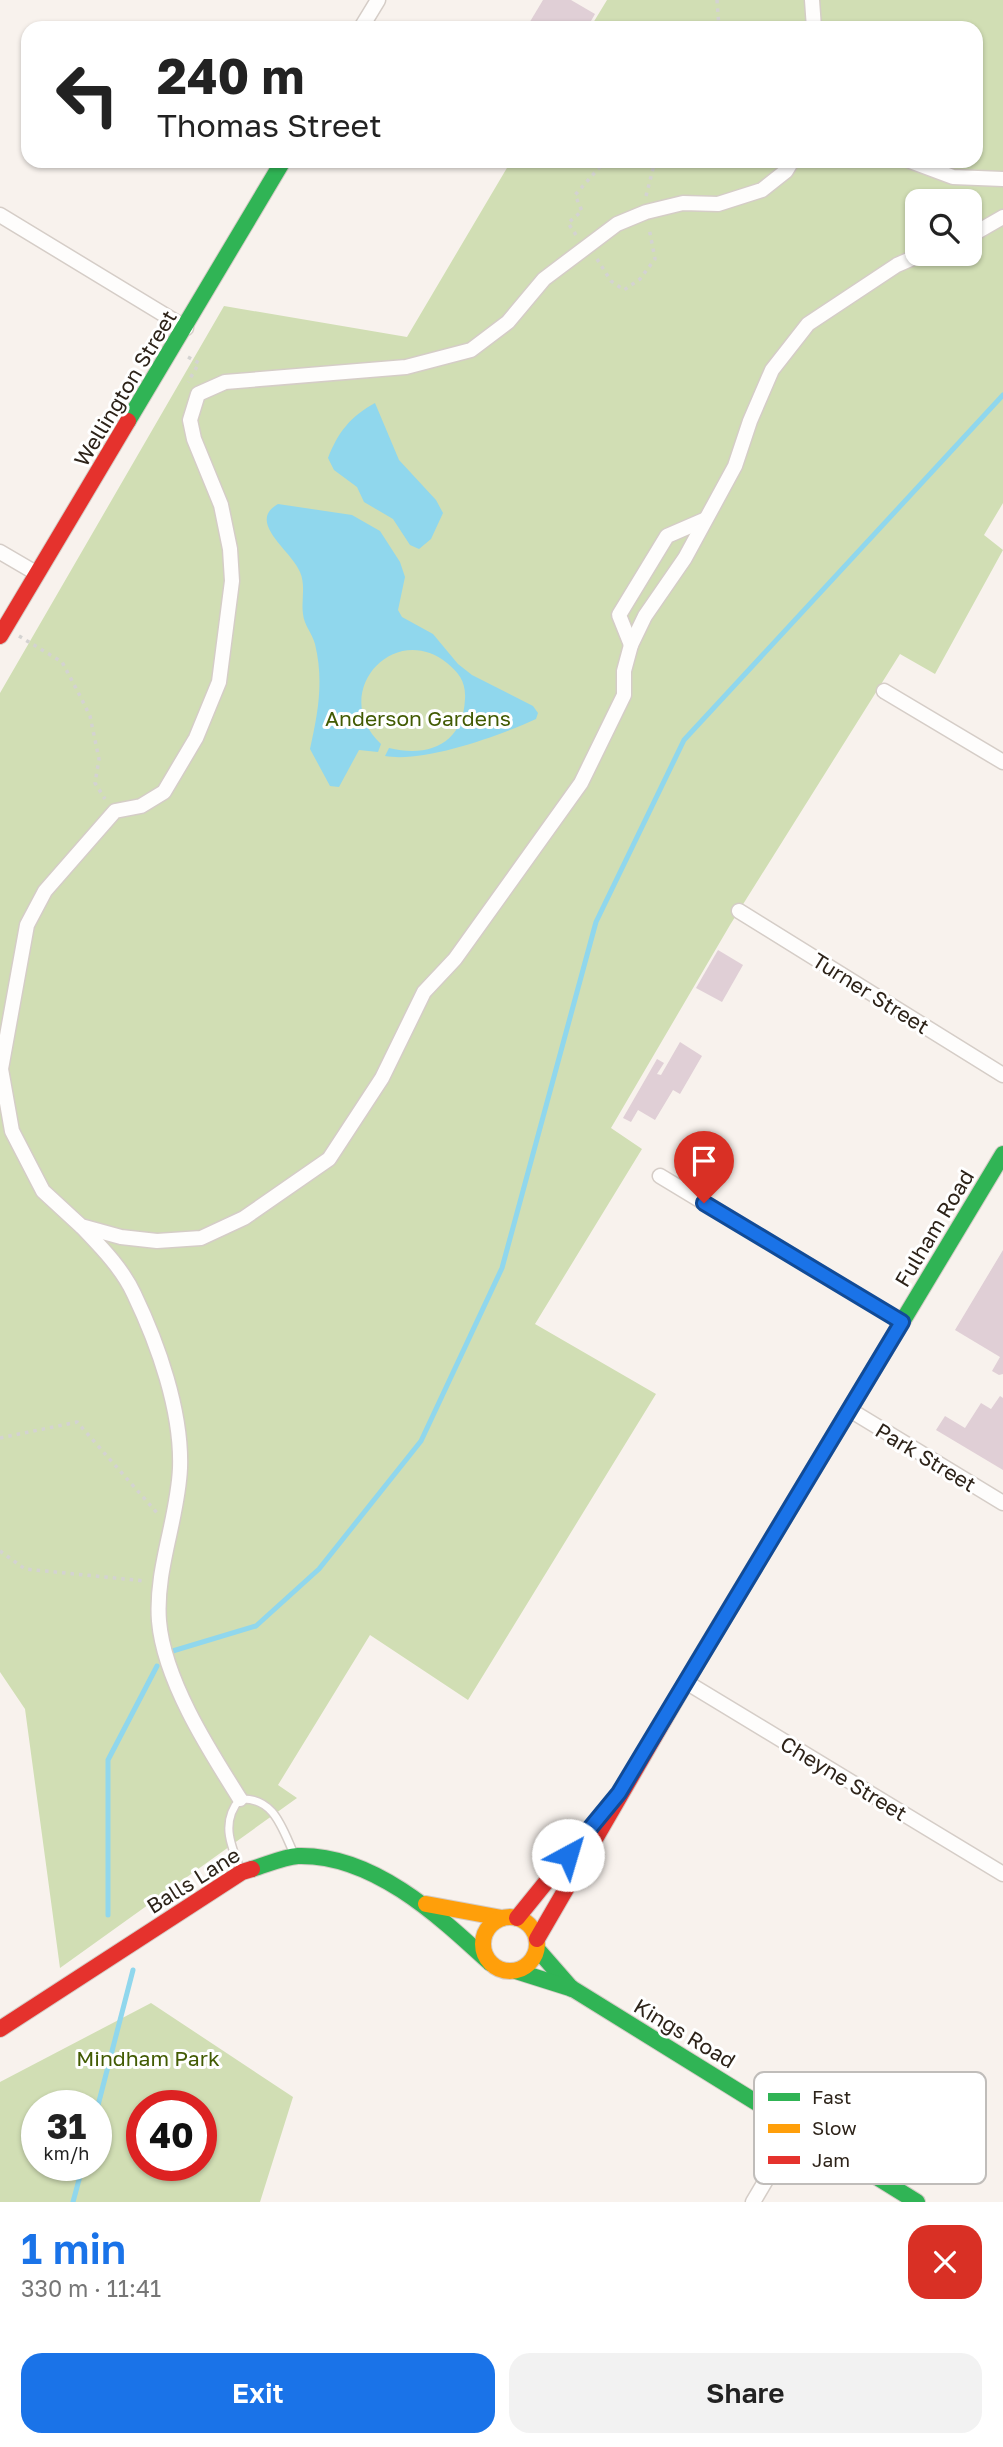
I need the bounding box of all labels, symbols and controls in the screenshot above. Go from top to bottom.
text: 240 m [157,46,305,105]
icon: left [42,49,133,140]
text: Thomas Street [157,106,382,144]
map controls [905,189,982,266]
button: search [905,189,982,266]
street label: Wellington Street [68,305,182,471]
park label: Anderson Gardens [325,705,511,731]
street label: Turner Street [808,947,934,1039]
pin [674,1131,734,1203]
icon: arrive [685,1142,723,1180]
street label: Fulham Road [889,1165,979,1291]
street label: Park Street [871,1417,981,1497]
street label: Cheyne Street [776,1730,912,1826]
position arrow [531,1818,605,1892]
street label: Balls Lane [142,1841,244,1919]
street label: Kings Road [630,1993,740,2073]
park label: Mindham Park [76,2045,220,2071]
legend [754,2072,986,2184]
text: Fast [812,2085,851,2108]
speed limit sign: 40 [126,2090,217,2181]
text: 31 [47,2105,86,2147]
text: Slow [812,2116,857,2139]
text: km/h [44,2142,89,2164]
text: Jam [812,2148,850,2171]
text: 1 min [21,2223,126,2273]
button: close [908,2225,982,2299]
text: 330 m · 11:41 [21,2274,161,2302]
button: Exit [21,2353,495,2433]
button: Share [509,2353,982,2433]

